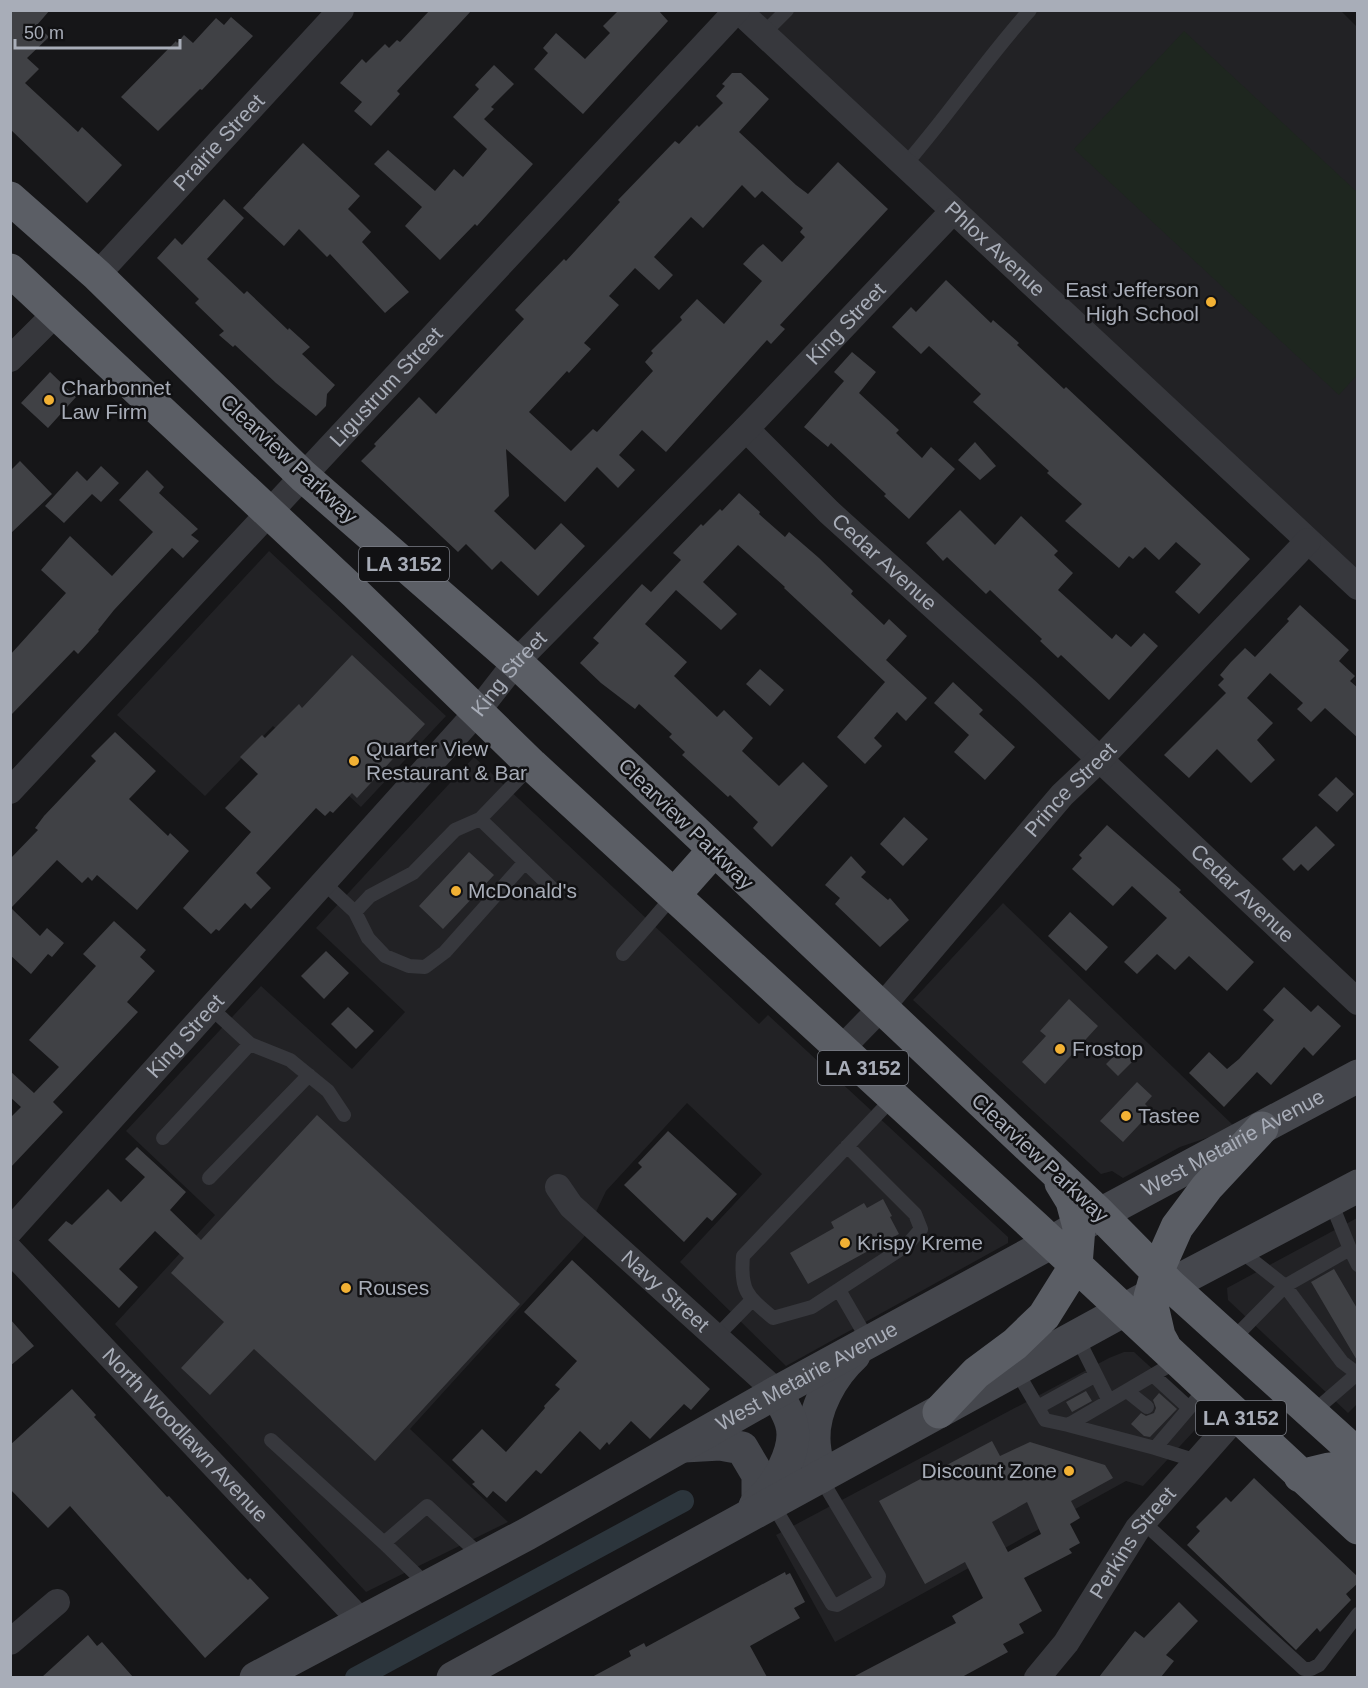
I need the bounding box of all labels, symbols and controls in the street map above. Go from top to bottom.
scale bar [15,12,180,50]
text: 50 m [24,23,64,43]
street label: Prairie Street [169,89,269,195]
street label: Phlox Avenue [941,197,1050,301]
street label: King Street [801,278,890,369]
place label: East Jefferson High School [1065,278,1199,325]
marker: East Jefferson High School [1204,295,1218,309]
street label: Ligustrum Street [325,322,447,451]
place label: Charbonnet Law Firm [61,376,171,423]
street label: Clearview Parkway [216,389,363,528]
marker: Charbonnet Law Firm [42,393,56,407]
street label: Cedar Avenue [828,509,942,615]
road number: LA 3152 [359,547,449,581]
street label: King Street [466,626,551,720]
place label: Quarter View Restaurant & Bar [366,737,527,784]
street label: Prince Street [1020,738,1121,841]
street label: Clearview Parkway [614,753,759,894]
marker: Quarter View Restaurant & Bar [347,754,361,768]
street label: Cedar Avenue [1187,839,1299,947]
place label: McDonald's [468,879,577,902]
marker: McDonald's [449,884,463,898]
street label: King Street [142,989,228,1082]
place label: Frostop [1072,1037,1143,1060]
marker: Frostop [1053,1042,1067,1056]
road number: LA 3152 [818,1051,908,1085]
street label: West Metairie Avenue [1138,1084,1328,1201]
street label: Clearview Parkway [967,1088,1114,1227]
place label: Tastee [1138,1104,1200,1127]
marker: Tastee [1119,1109,1133,1123]
place label: Krispy Kreme [857,1231,983,1254]
marker: Krispy Kreme [838,1236,852,1250]
street label: Navy Street [617,1245,714,1336]
place label: Rouses [358,1276,429,1299]
marker: Rouses [339,1281,353,1295]
street label: West Metairie Avenue [712,1317,901,1435]
street label: North Woodlawn Avenue [98,1343,273,1527]
road number: LA 3152 [1196,1401,1286,1435]
place label: Discount Zone [922,1459,1057,1482]
marker: Discount Zone [1062,1464,1076,1478]
street label: Perkins Street [1085,1482,1180,1603]

